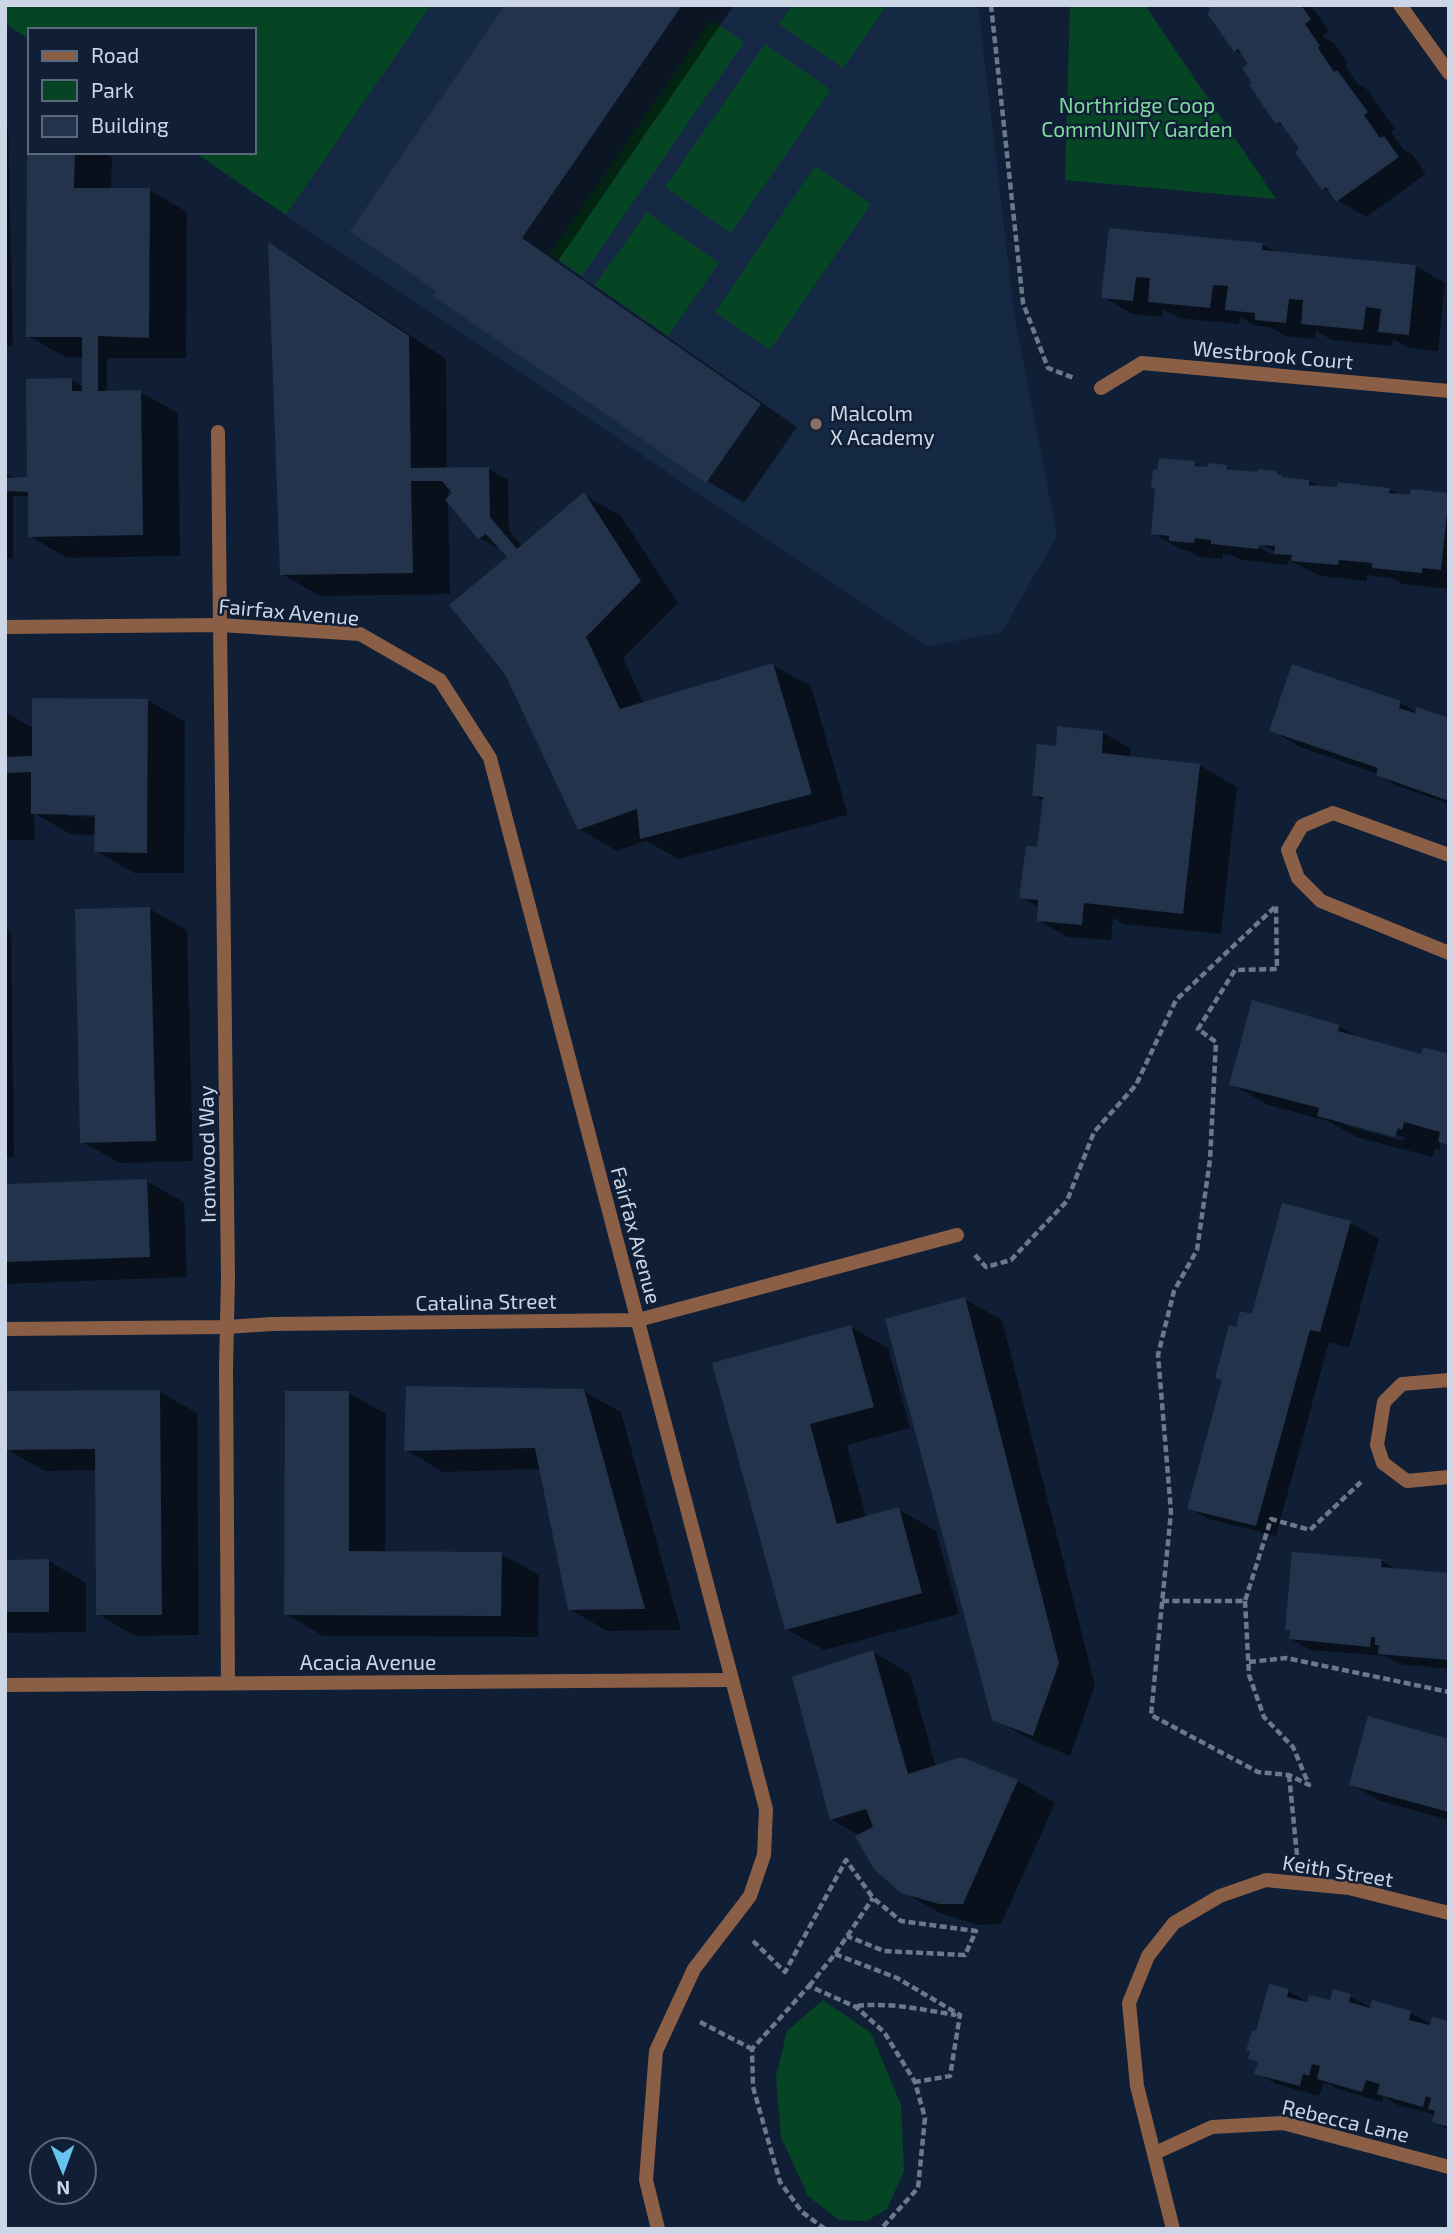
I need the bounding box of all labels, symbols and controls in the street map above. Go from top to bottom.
legend [28,28,256,154]
text: Road [91,42,139,67]
text: Park [91,77,134,102]
park label: Northridge Coop CommUNITY Garden [1041,92,1233,141]
text: Building [91,112,169,137]
street label: Westbrook Court [1192,335,1354,373]
place label: Malcolm X Academy [830,400,935,449]
marker: Malcolm X Academy [808,416,824,432]
street label: Fairfax Avenue [218,592,360,630]
street label: Ironwood Way [192,1085,220,1223]
street label: Fairfax Avenue [607,1164,667,1306]
street label: Catalina Street [415,1287,557,1315]
street label: Acacia Avenue [300,1649,436,1674]
street label: Keith Street [1281,1849,1395,1891]
street label: Rebecca Lane [1280,2093,1412,2147]
north arrow [28,2136,98,2206]
text: N [56,2177,70,2200]

